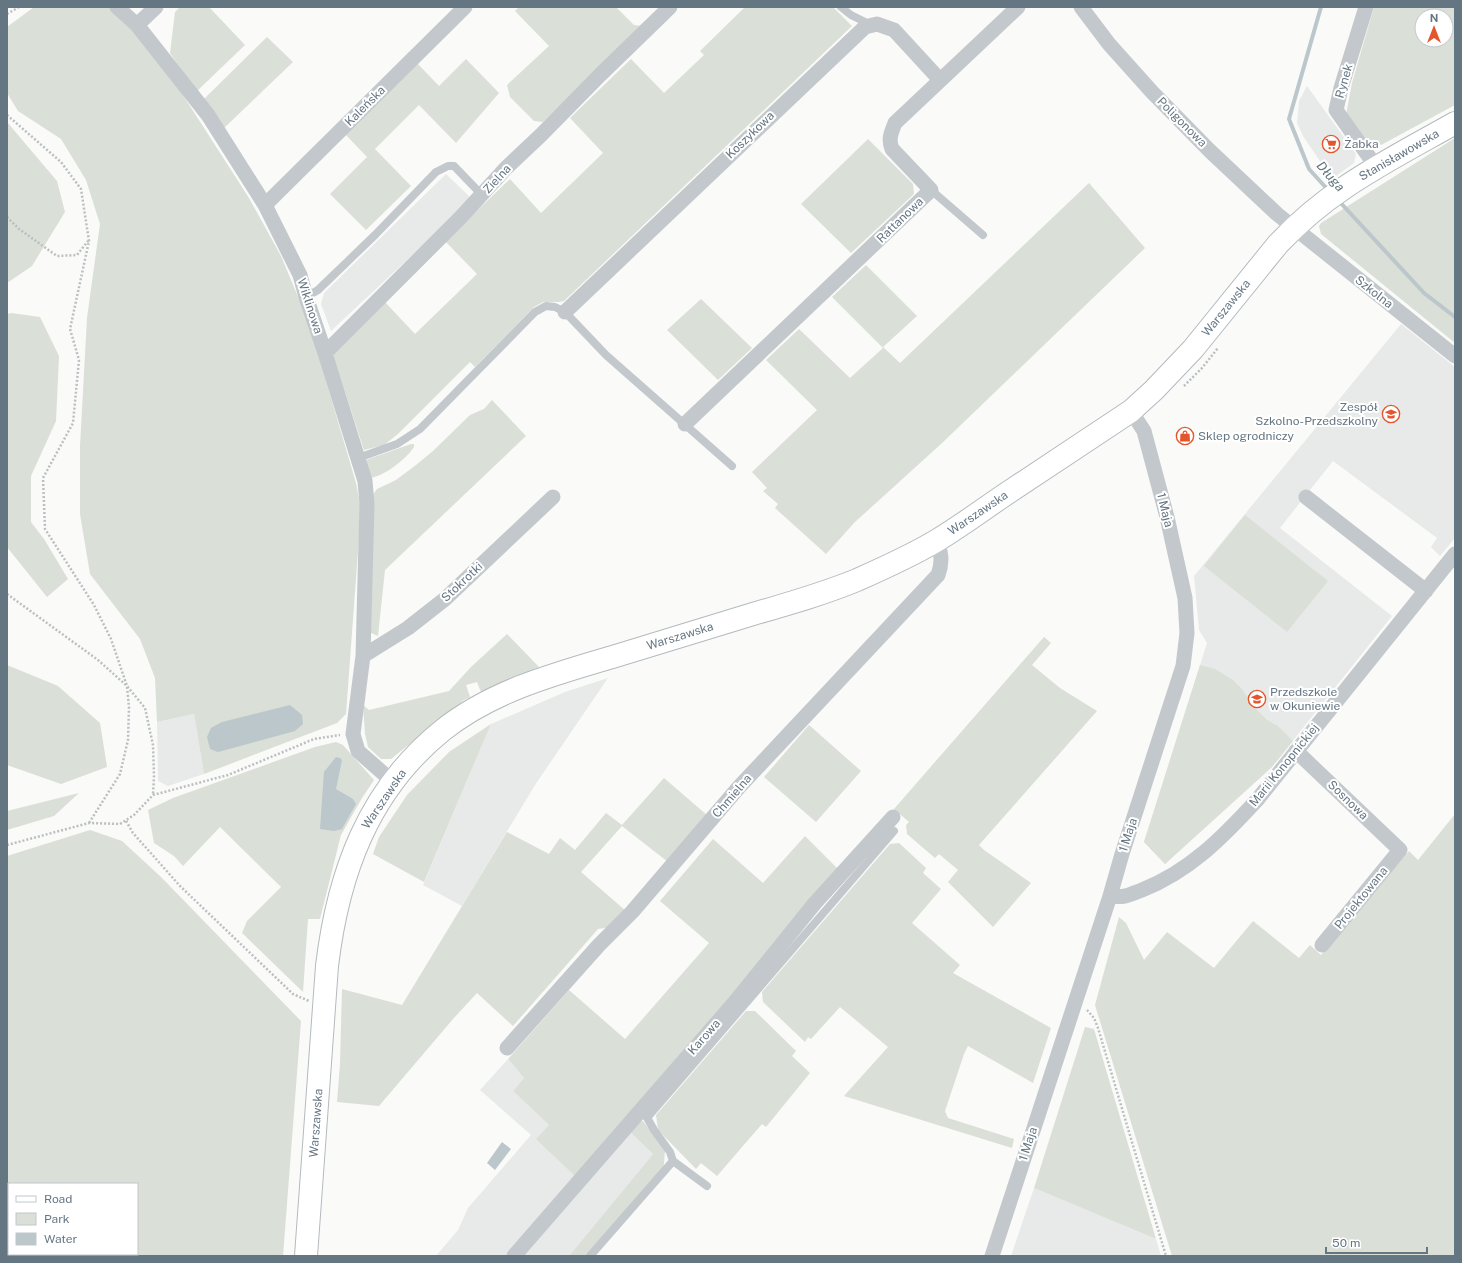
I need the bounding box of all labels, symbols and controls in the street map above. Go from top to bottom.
north arrow [1414,8,1454,48]
text: N [1430,12,1438,24]
street label: Rynek [1332,62,1356,100]
street label: Kaleńska [342,83,388,129]
street label: Poligonowa [1154,94,1210,150]
street label: Koszykowa [723,109,777,161]
street label: Stanisławowska [1357,126,1441,184]
supermarket icon: Żabka [1321,134,1341,154]
place label: Żabka [1344,137,1379,151]
water label: Długa [1313,158,1348,195]
street label: Zielna [480,162,514,196]
street label: Rattanowa [874,194,926,246]
street label: Szkolna [1352,273,1396,311]
street label: Wiklinowa [294,277,326,335]
street label: Warszawska [1199,277,1253,339]
place label: Zespół Szkolno-Przedszkolny [1255,400,1379,428]
school or university icon: Zespół Szkolno-Przedszkolny [1381,404,1401,424]
shop icon: Sklep ogrodniczy [1175,426,1195,446]
place label: Sklep ogrodniczy [1198,429,1295,443]
street label: Warszawska [945,488,1011,538]
street label: 1 Maja [1154,491,1176,529]
street label: Stokrotki [438,559,486,605]
street label: Warszawska [645,619,715,653]
place label: Przedszkole w Okuniewie [1270,685,1341,713]
school or university icon: Przedszkole w Okuniewie [1247,689,1267,709]
street label: Marii Konopnickiej [1246,721,1322,809]
street label: Warszawska [359,766,409,832]
street label: Chmielna [710,772,754,820]
street label: Sosnowa [1325,777,1371,823]
street label: 1 Maja [1116,816,1140,854]
street label: Projektowana [1332,864,1390,932]
street label: Karowa [685,1017,723,1057]
street label: Warszawska [307,1088,325,1158]
street label: 1 Maja [1016,1125,1040,1163]
legend [8,1183,138,1255]
text: Road [44,1192,72,1206]
text: Park [44,1212,70,1226]
scale bar [1326,1229,1427,1255]
text: Water [44,1232,78,1246]
text: 50 m [1332,1236,1360,1250]

